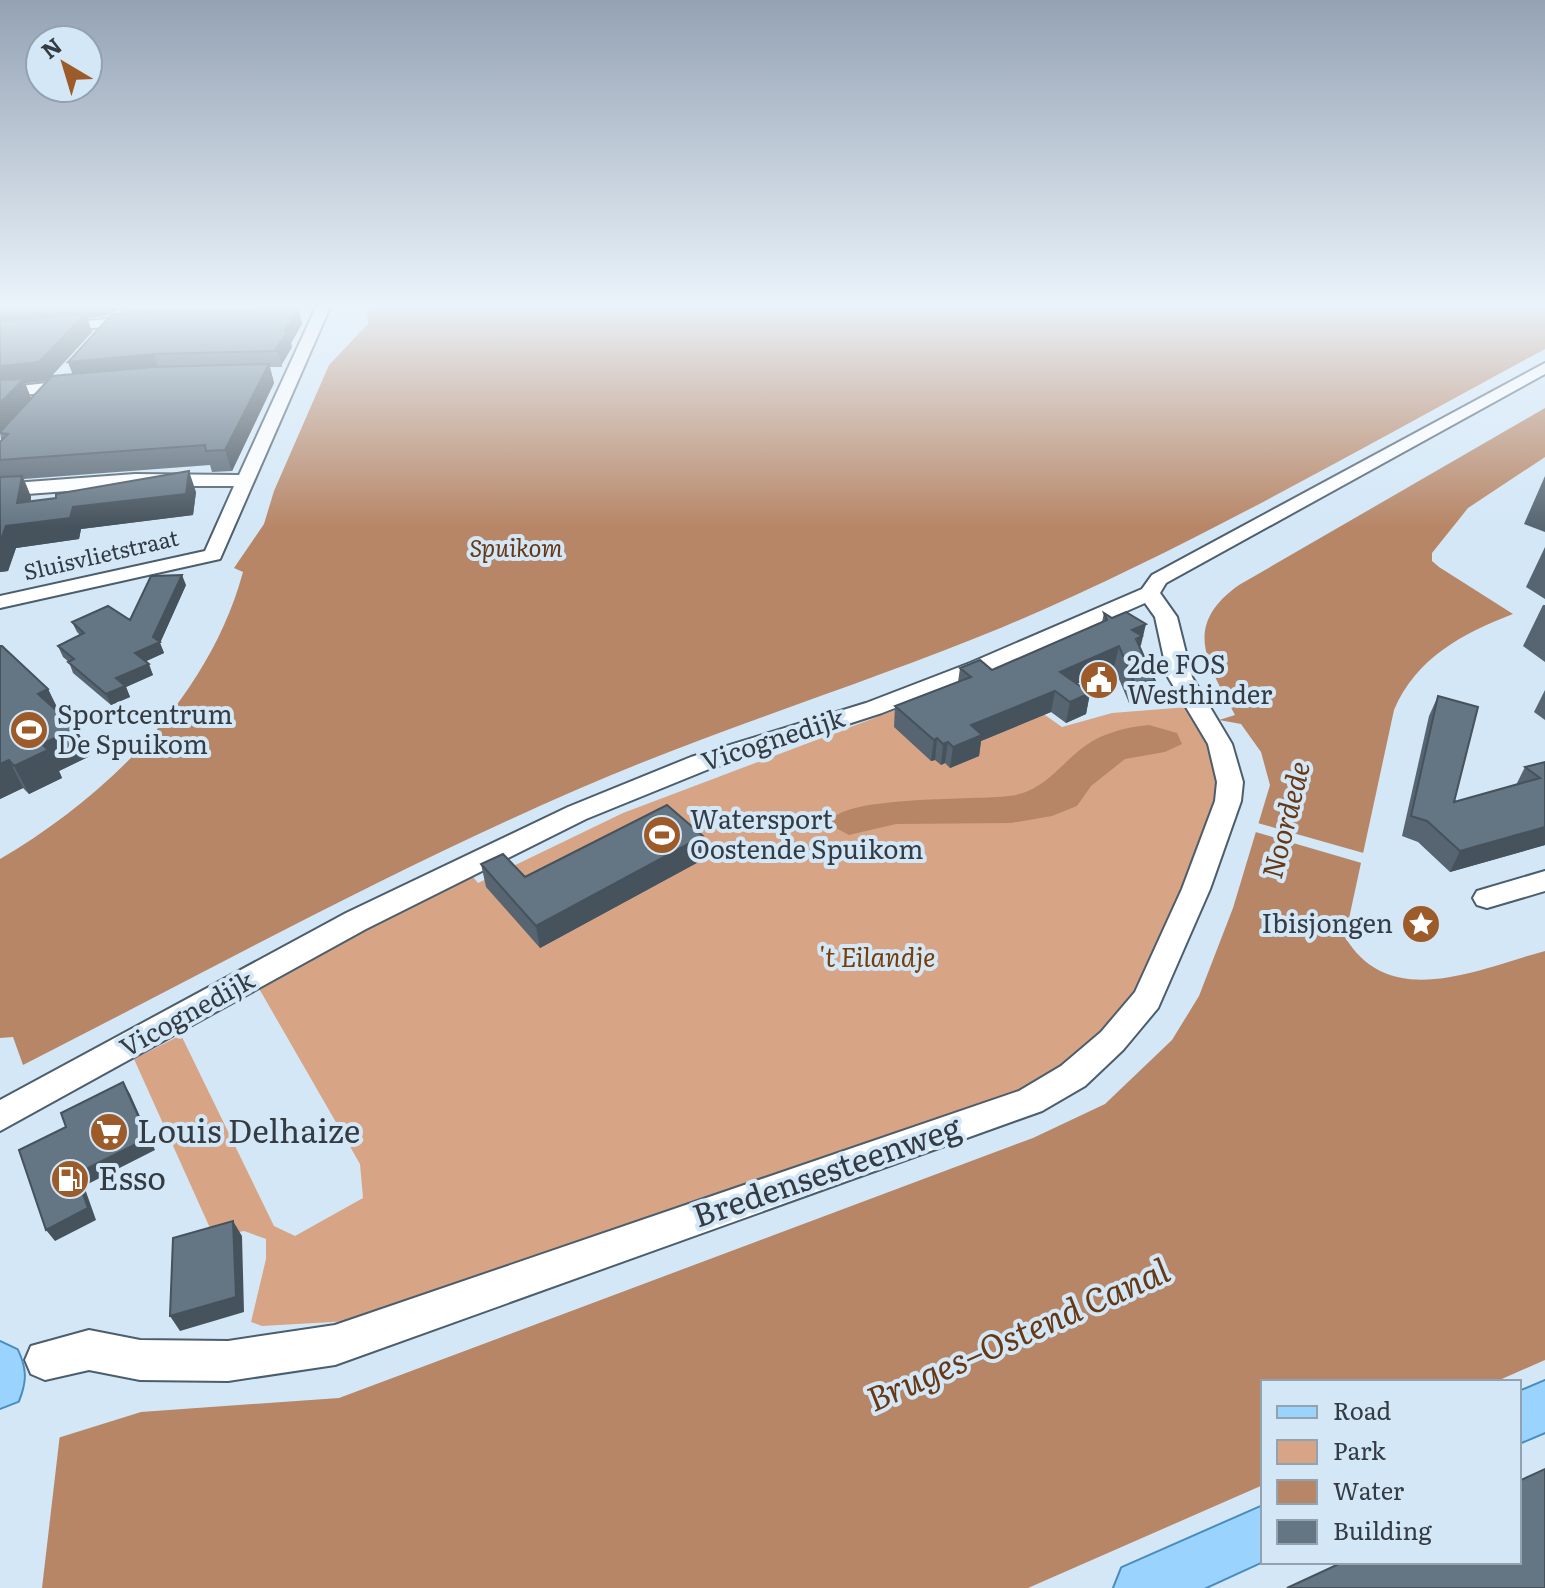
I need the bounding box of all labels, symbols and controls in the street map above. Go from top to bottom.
north arrow [24,24,104,104]
text: N [33,28,68,66]
street label: Sluisvlietstraat [20,520,182,587]
water label: Spuikom [469,529,563,564]
place label: 2de FOS Westhinder [1127,643,1273,712]
public building icon: 2de FOS Westhinder [1078,659,1120,701]
place label: Sportcentrum De Spuikom [57,693,233,762]
street label: Vicognedijk [696,696,850,779]
sports icon: Sportcentrum De Spuikom [8,709,50,751]
water label: Noordede [1249,756,1319,883]
place label: Watersport Oostende Spuikom [690,798,923,867]
sports icon: Watersport Oostende Spuikom [641,814,683,856]
place label: Ibisjongen [1262,902,1393,941]
place icon: Ibisjongen [1400,903,1442,945]
park label: 't Eilandje [819,936,935,975]
street label: Vicognedijk [111,958,261,1065]
street label: Bredensesteenweg [685,1101,967,1238]
place label: Louis Delhaize [137,1105,360,1153]
supermarket icon: Louis Delhaize [88,1111,130,1153]
place label: Esso [98,1152,166,1200]
fuel station icon: Esso [49,1158,91,1200]
water label: Bruges–Ostend Canal [857,1243,1177,1422]
legend [1261,1380,1521,1564]
text: Road [1333,1392,1392,1427]
text: Park [1333,1432,1386,1467]
text: Water [1333,1472,1405,1507]
text: Building [1333,1512,1432,1547]

